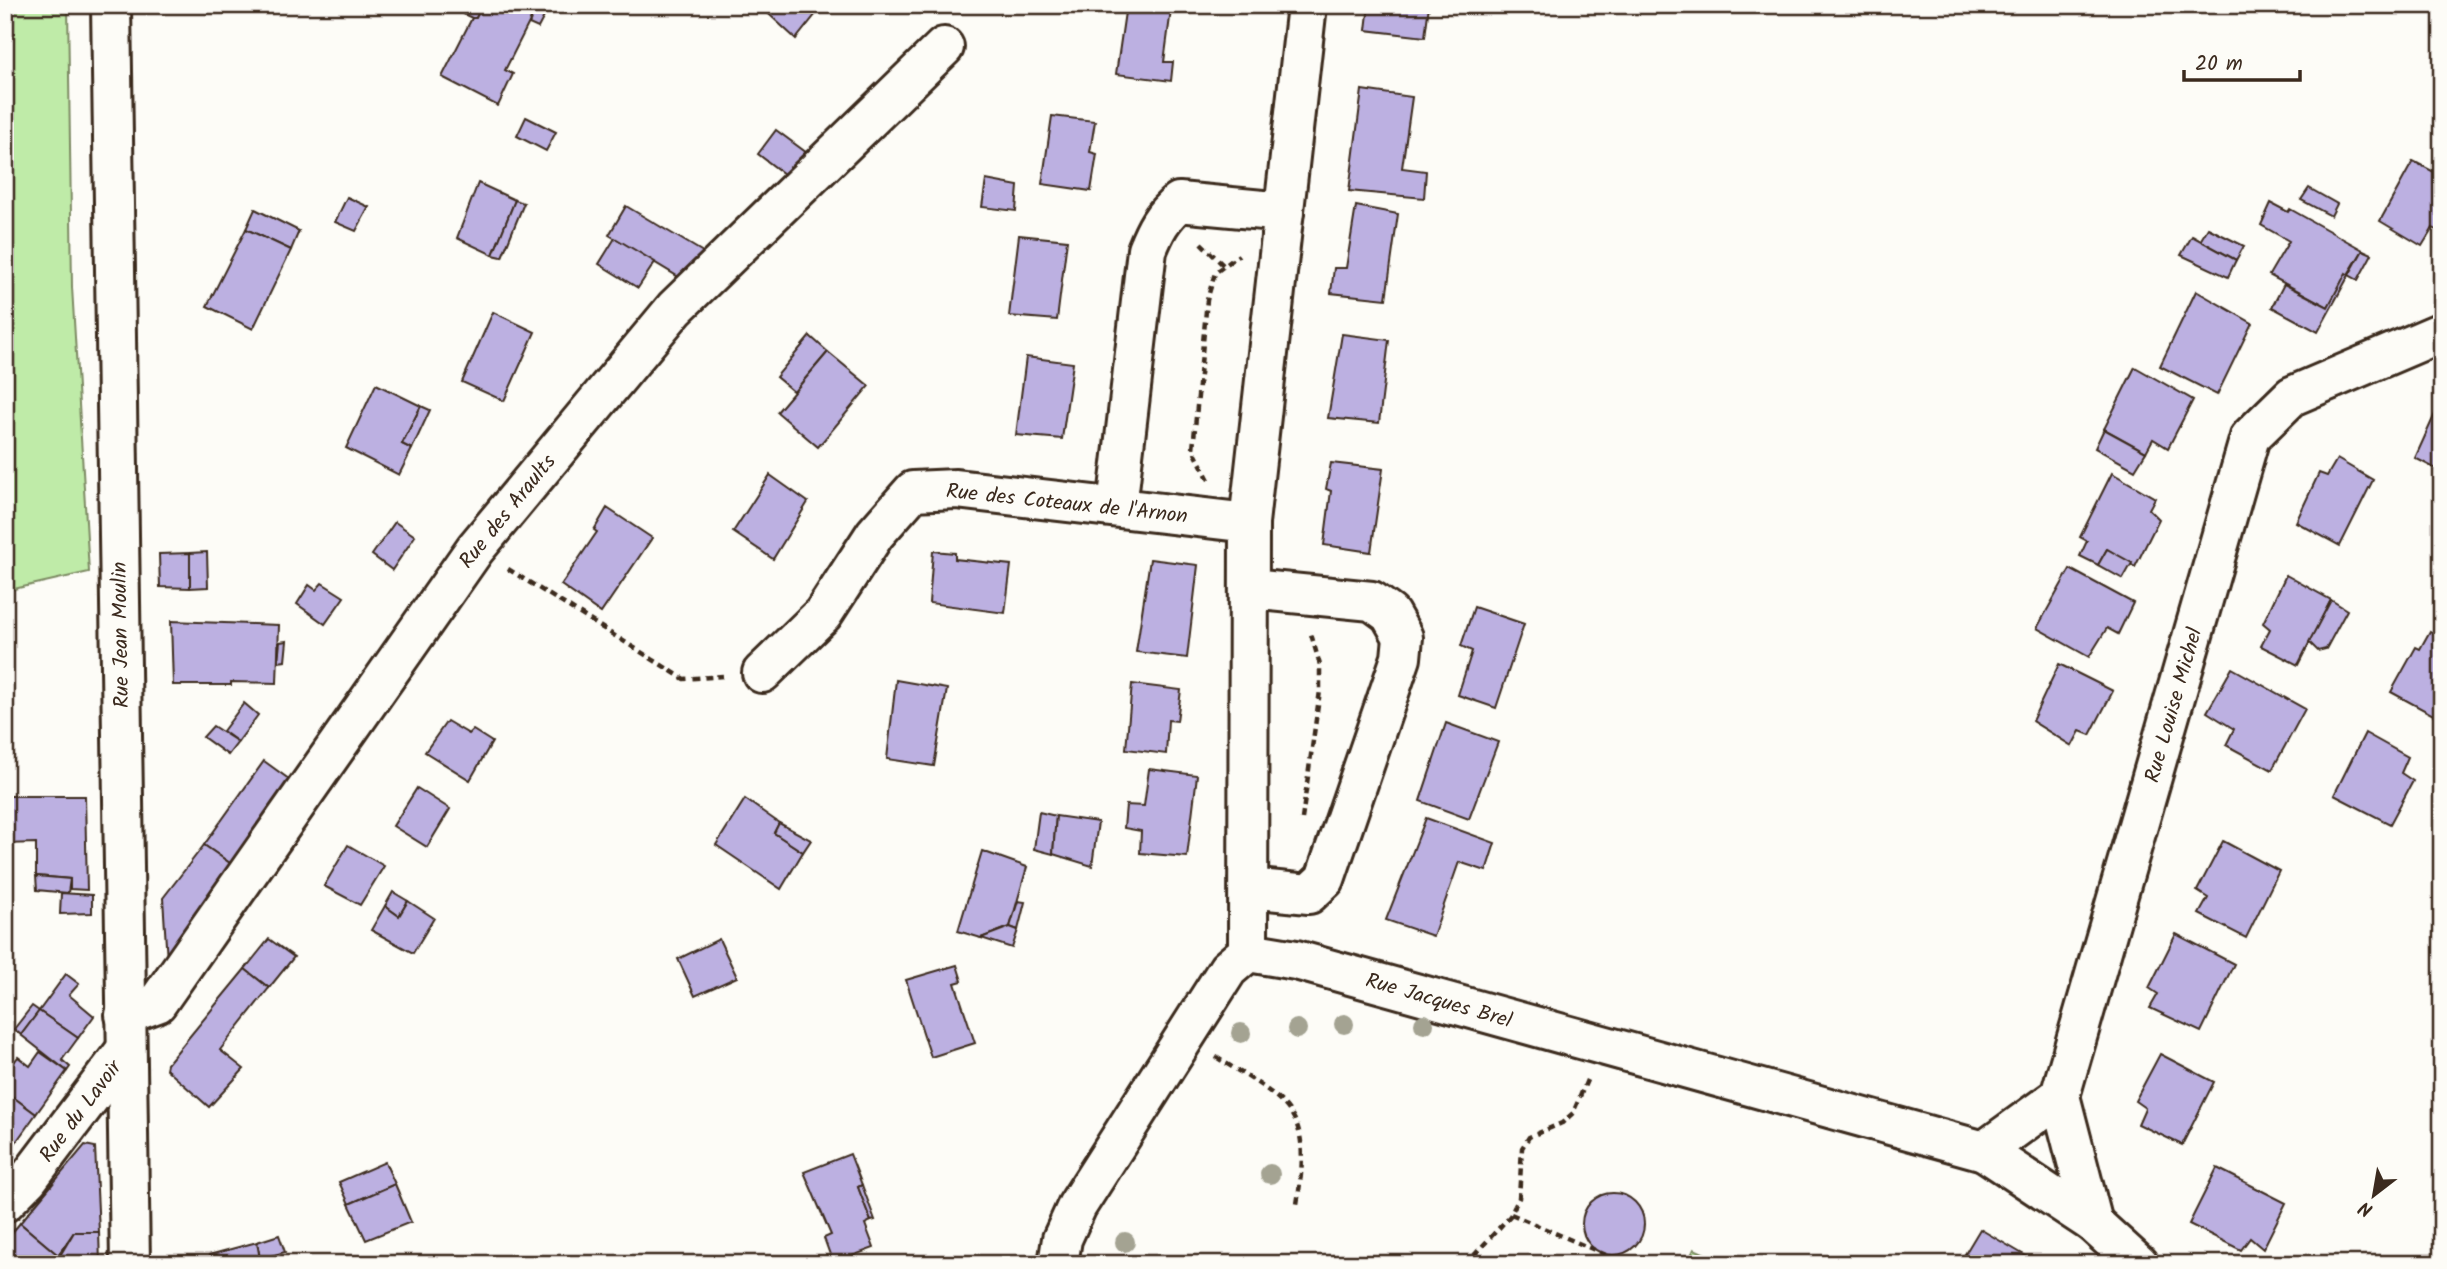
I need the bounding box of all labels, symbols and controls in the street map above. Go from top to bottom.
scale bar [2184,38,2300,82]
text: 20 m [2195,48,2243,81]
street label: Rue des Araults [451,447,565,577]
street label: Rue des Coteaux de l'Arnon [944,475,1189,534]
street label: Rue Jean Moulin [104,561,139,709]
street label: Rue Louise Michel [2137,624,2212,787]
street label: Rue Jacques Brel [1361,965,1516,1038]
street label: Rue du Lavoir [32,1053,131,1170]
north arrow [2338,1160,2408,1230]
text: N [2353,1192,2379,1224]

